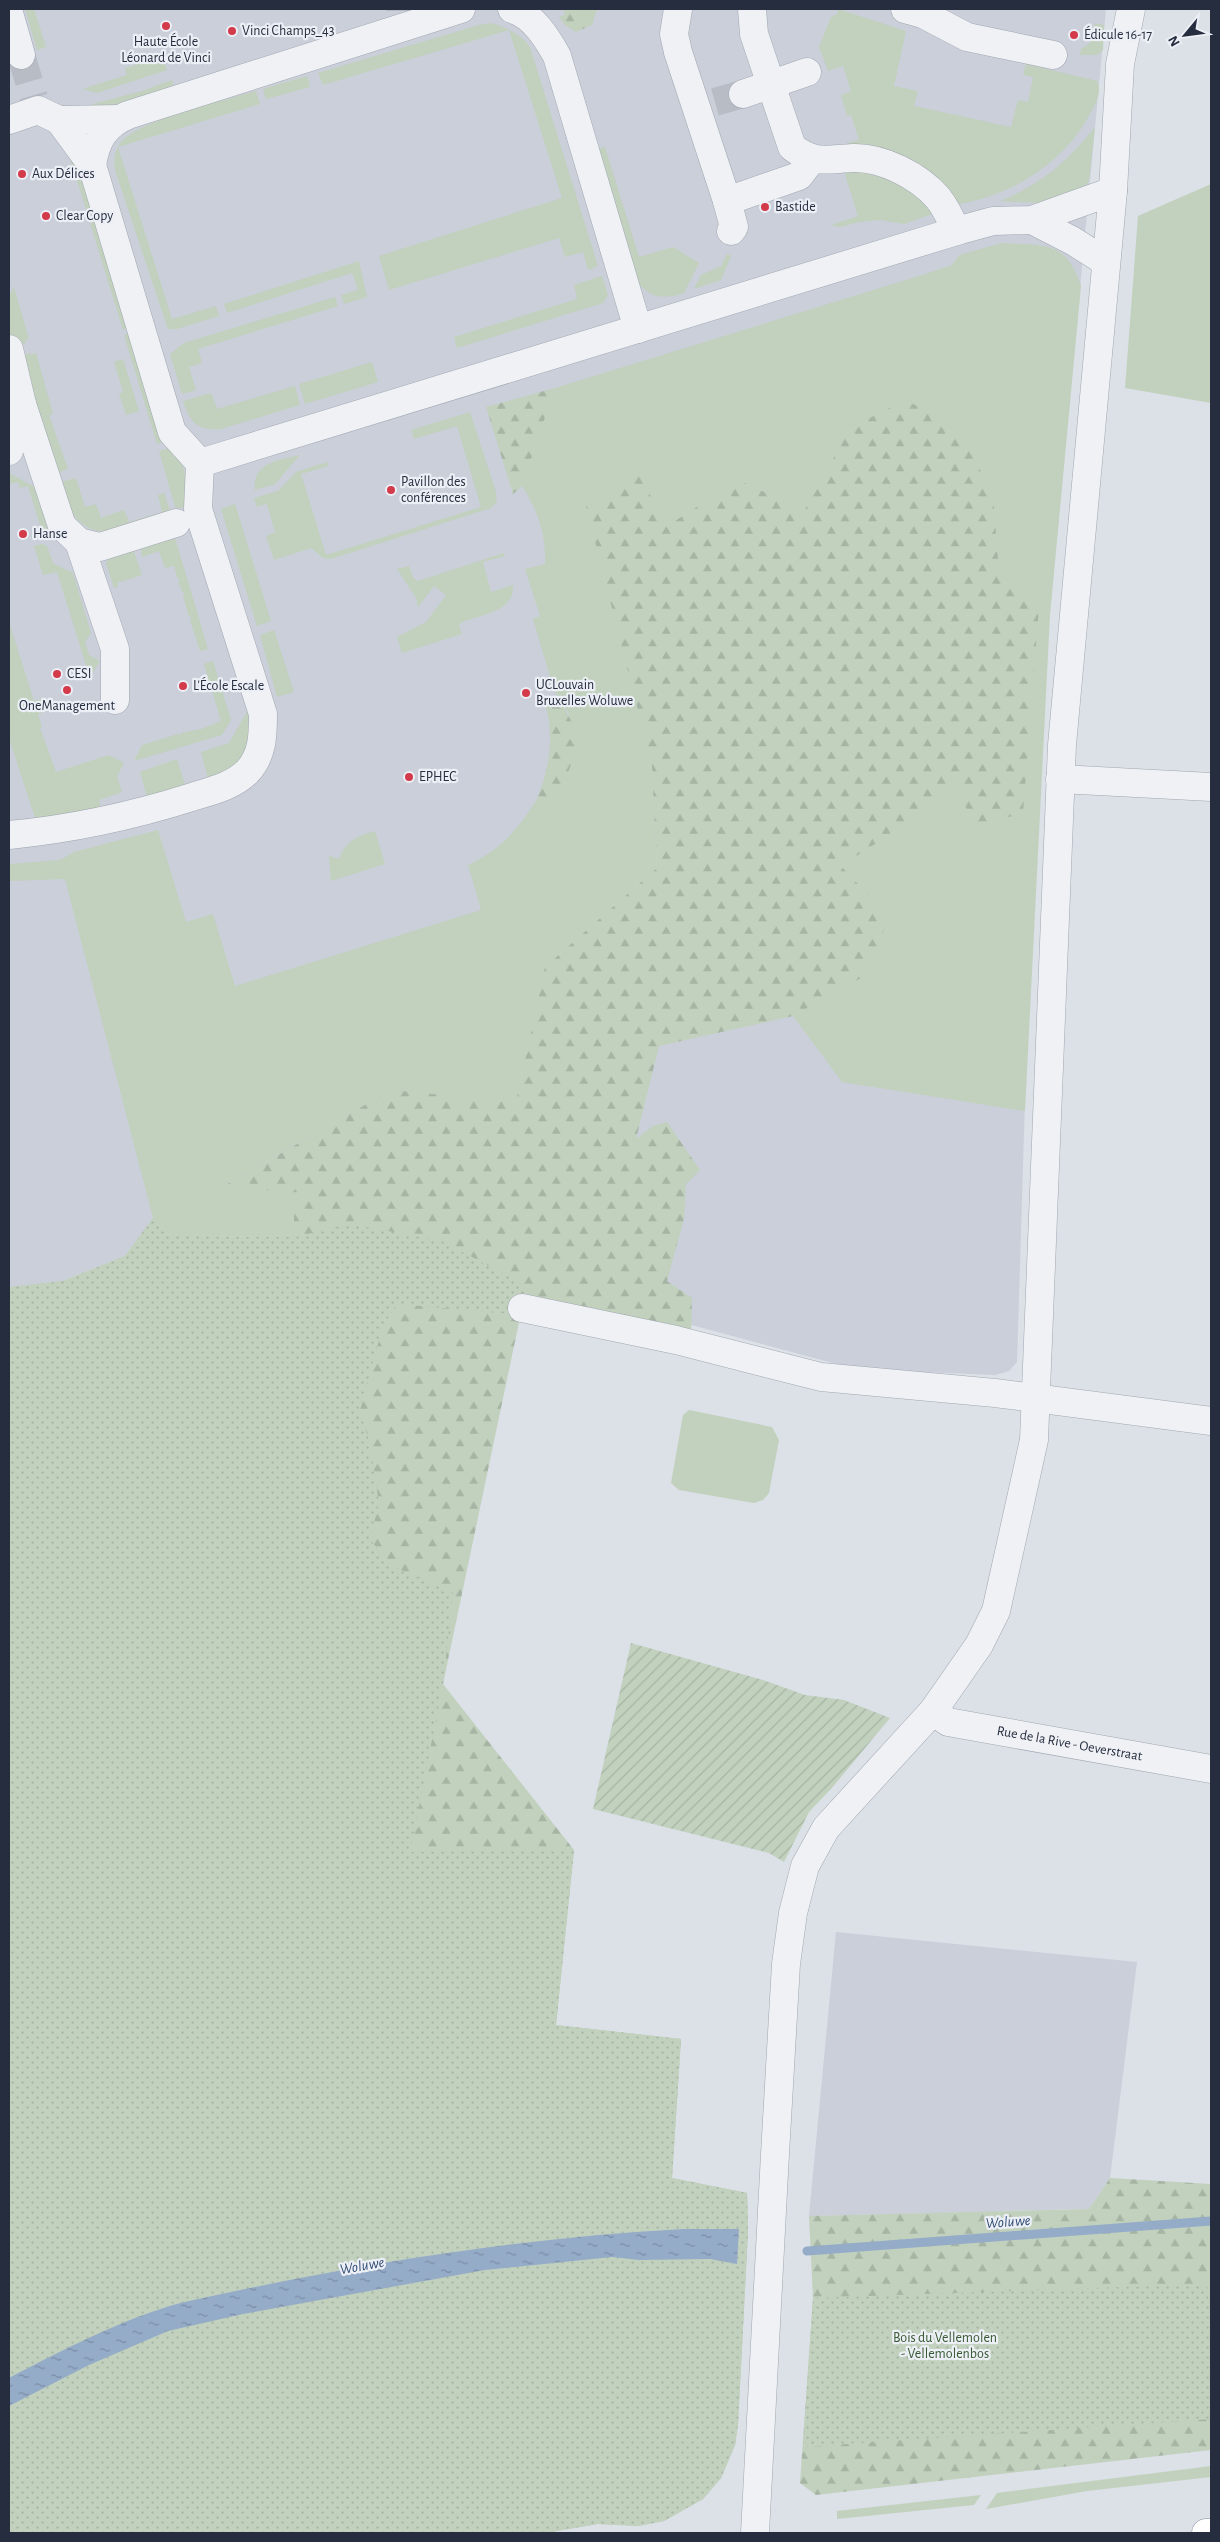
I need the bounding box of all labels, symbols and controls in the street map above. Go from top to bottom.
north arrow [1160,10,1210,60]
marker: Haute École Léonard de Vinci [160,20,172,32]
place label: Vinci Champs_43 [242,24,335,38]
marker: Vinci Champs_43 [226,25,238,37]
place label: Édicule 16-17 [1084,25,1152,42]
marker: Édicule 16-17 [1068,29,1080,41]
place label: Haute École Léonard de Vinci [121,32,211,65]
text: N [1166,33,1183,48]
place label: Aux Délices [32,167,95,181]
marker: Aux Délices [16,168,28,180]
place label: Bastide [775,200,816,214]
marker: Bastide [759,201,771,213]
place label: Clear Copy [56,209,113,223]
marker: Clear Copy [40,210,52,222]
place label: Pavillon des conférences [401,475,466,505]
marker: Pavillon des conférences [385,484,397,496]
place label: Hanse [33,527,67,541]
marker: Hanse [17,528,29,540]
place label: CESI [67,667,91,681]
marker: CESI [51,668,63,680]
place label: L'École Escale [193,676,264,693]
place label: UCLouvain Bruxelles Woluwe [536,678,633,708]
marker: L'École Escale [177,680,189,692]
marker: OneManagement [61,684,73,696]
marker: UCLouvain Bruxelles Woluwe [520,687,532,699]
place label: OneManagement [19,699,116,713]
place label: EPHEC [419,770,456,784]
marker: EPHEC [403,771,415,783]
street label: Rue de la Rive - Oeverstraat [996,1724,1144,1764]
water label: Woluwe [985,2213,1031,2231]
water label: Woluwe [339,2255,386,2277]
park label: Bois du Vellemolen - Vellemolenbos [893,2331,997,2361]

